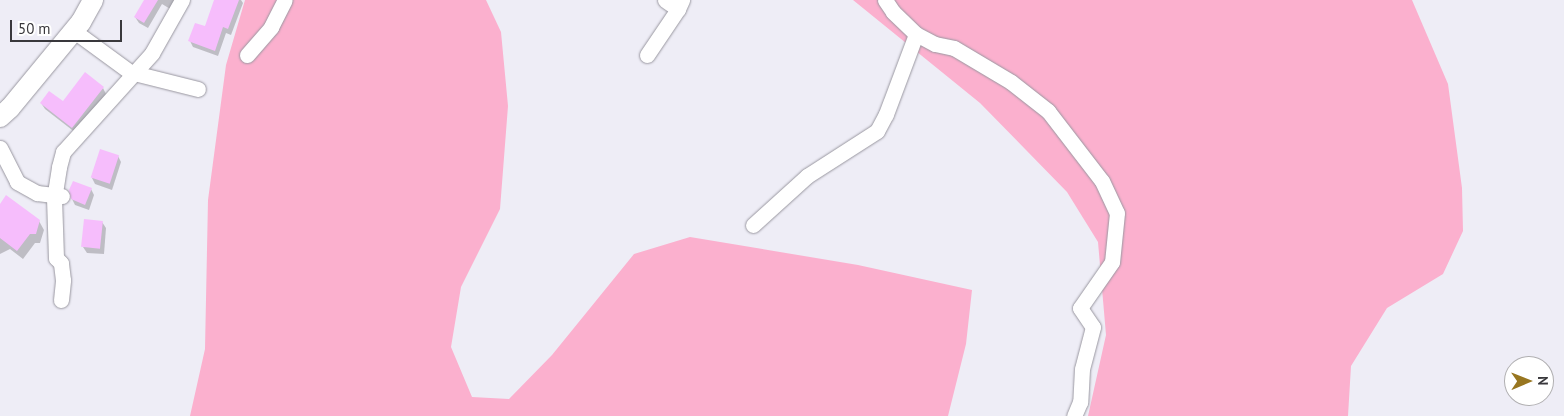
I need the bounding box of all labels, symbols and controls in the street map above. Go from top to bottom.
scale bar [12,10,125,42]
text: 50 m [18,19,51,38]
north arrow [1504,356,1554,406]
text: N [1534,376,1552,386]

